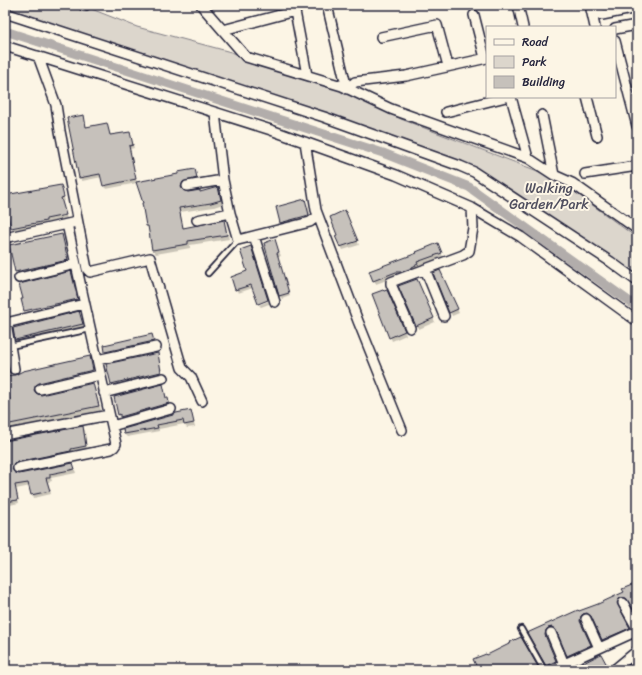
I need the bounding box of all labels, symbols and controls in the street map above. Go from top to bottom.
legend [486,26,616,98]
text: Road [522,31,549,53]
text: Park [522,51,547,73]
text: Building [522,71,565,93]
park label: Walking Garden/Park [509,176,589,217]

